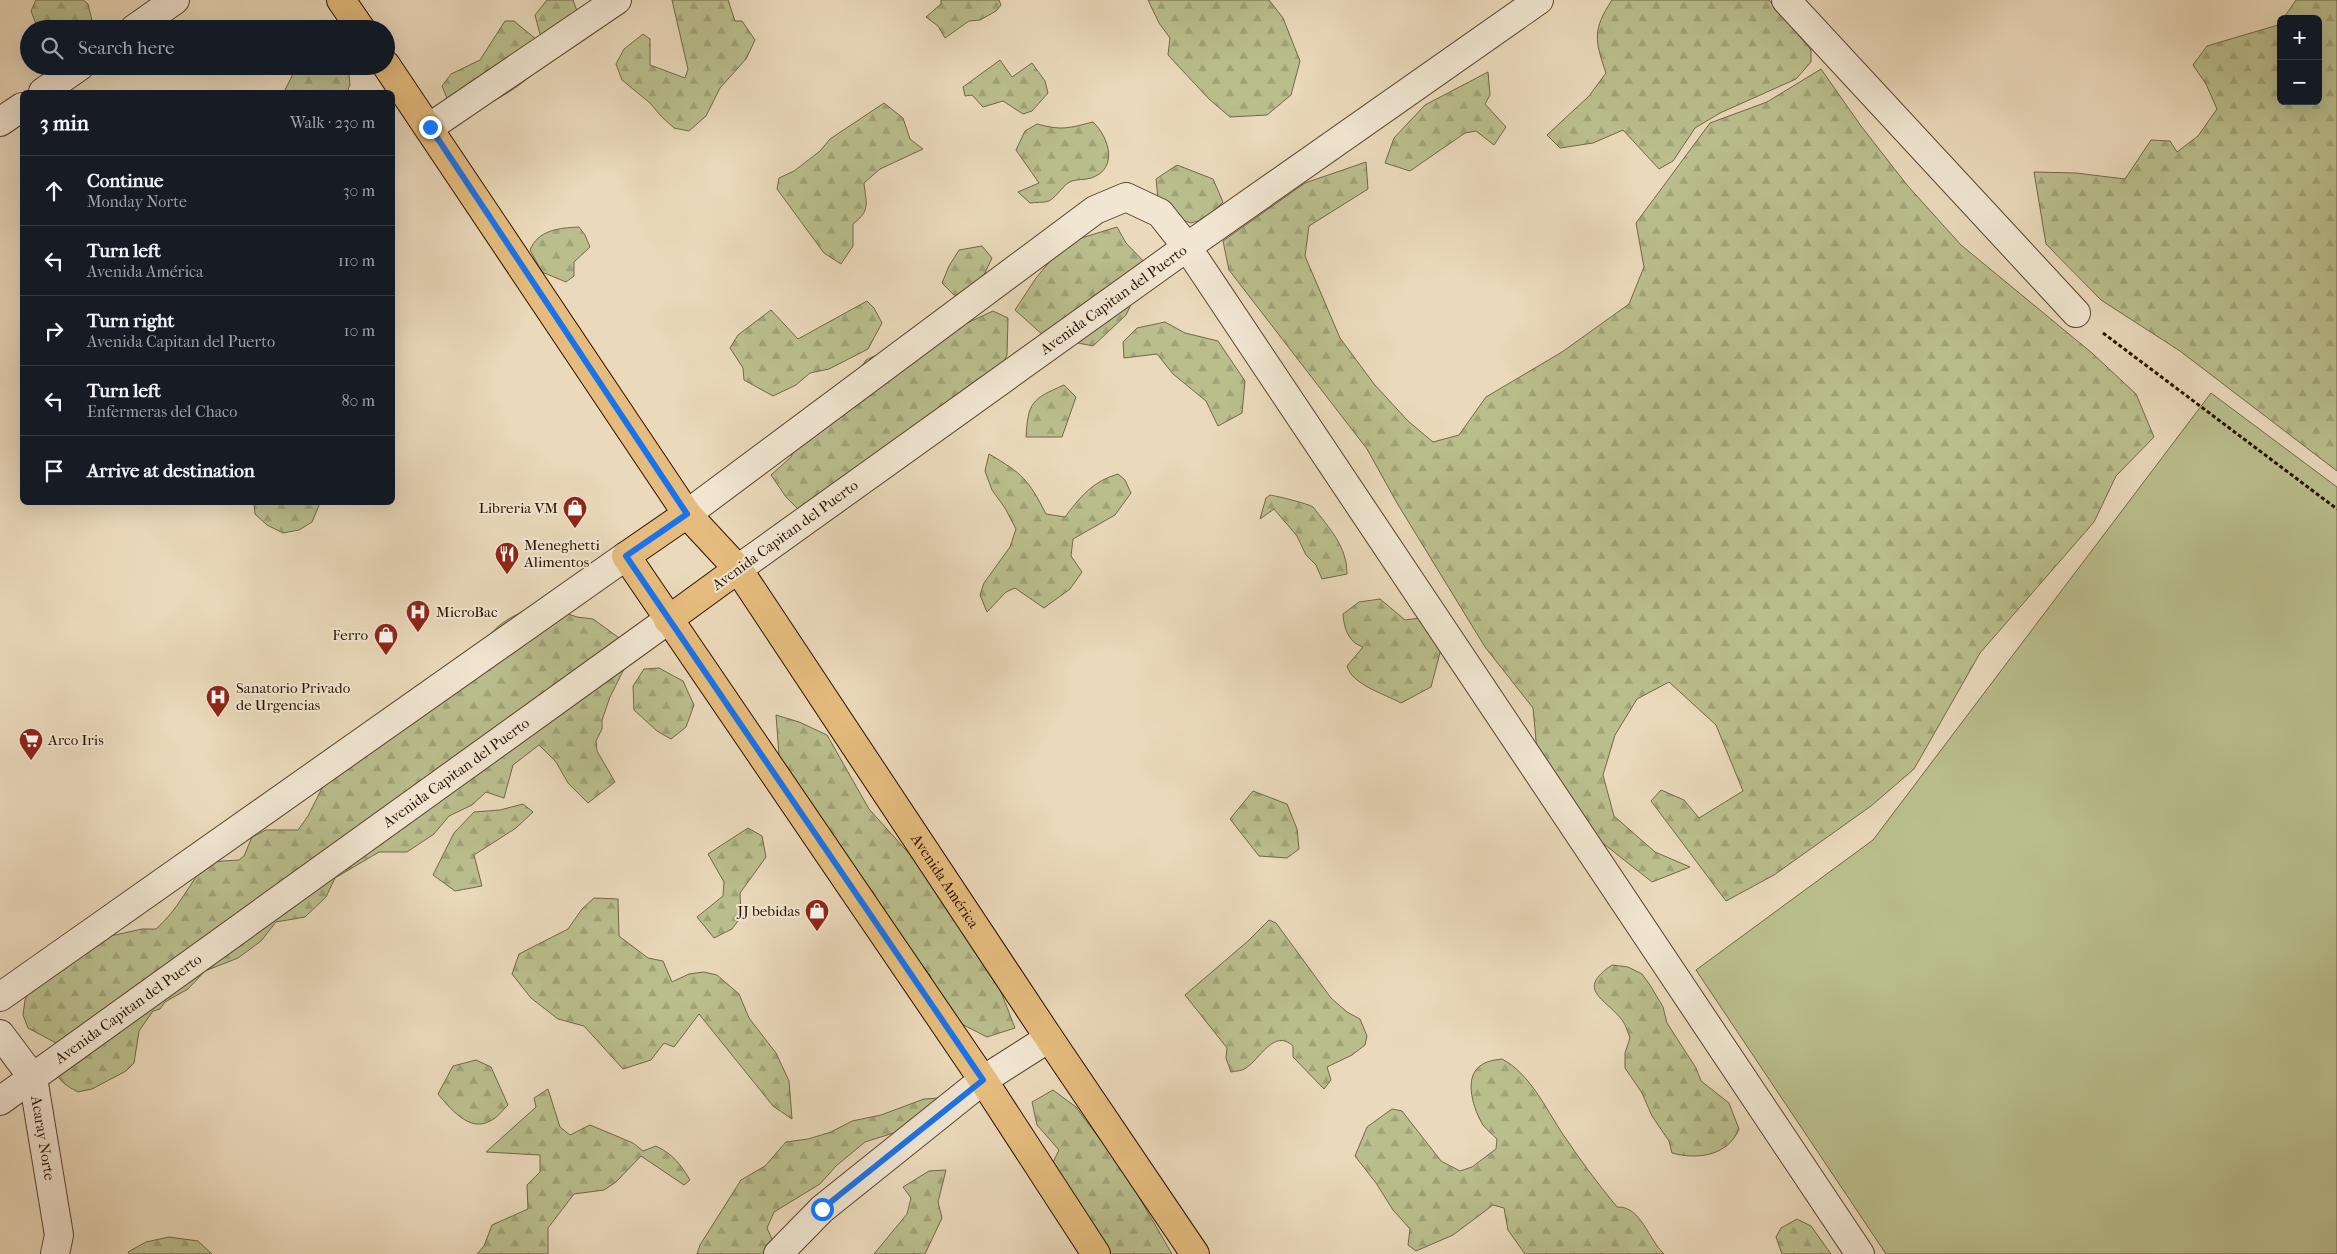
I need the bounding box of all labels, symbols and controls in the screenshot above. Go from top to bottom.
map controls [2277,15,2322,105]
button: + [2277,15,2322,60]
search box [20,20,395,75]
icon: search [38,34,66,62]
text: Search here [78,37,174,59]
button: − [2277,60,2322,105]
text: 3 min [40,111,89,135]
text: Walk · 230 m [290,113,375,132]
route end [419,116,442,139]
text: Continue [87,170,163,192]
icon: ahead [40,177,68,205]
text: 30 m [343,181,375,200]
text: Monday Norte [87,192,187,211]
text: Turn left [87,240,161,262]
street label: Avenida Capitan del Puerto [1036,241,1191,359]
icon: left [40,247,68,275]
text: 110 m [338,251,375,270]
text: Avenida América [87,262,203,281]
text: Turn right [87,310,174,332]
icon: right [40,317,68,345]
text: 10 m [344,321,375,340]
text: Avenida Capitan del Puerto [87,332,275,351]
text: Turn left [87,380,161,402]
icon: left [40,387,68,415]
text: 80 m [341,391,375,410]
text: Enfermeras del Chaco [87,402,237,421]
icon: arrive [40,457,68,485]
text: Arrive at destination [87,460,255,482]
street label: Avenida Capitan del Puerto [708,476,862,595]
shop icon: Libreria VM [562,495,588,529]
place label: Libreria VM [479,499,558,517]
place label: Meneghetti Alimentos [523,536,601,571]
restaurant icon: Meneghetti Alimentos [494,541,520,575]
hospital icon: MicroBac [405,599,431,633]
place label: MicroBac [436,603,498,621]
shop icon: Ferro [373,622,399,656]
place label: Ferro [332,626,368,644]
place label: Sanatorio Privado de Urgencias [236,679,351,714]
hospital icon: Sanatorio Privado de Urgencias [205,684,231,718]
street label: Avenida Capitan del Puerto [378,714,533,832]
supermarket icon: Arco Iris [18,727,44,761]
place label: Arco Iris [47,731,104,749]
street label: Avenida América [907,830,983,932]
shop icon: JJ bebidas [804,898,830,932]
place label: JJ bebidas [736,902,800,920]
street label: Avenida Capitan del Puerto [51,950,205,1068]
street label: Acaray Norte [27,1094,59,1182]
route start [811,1198,834,1221]

